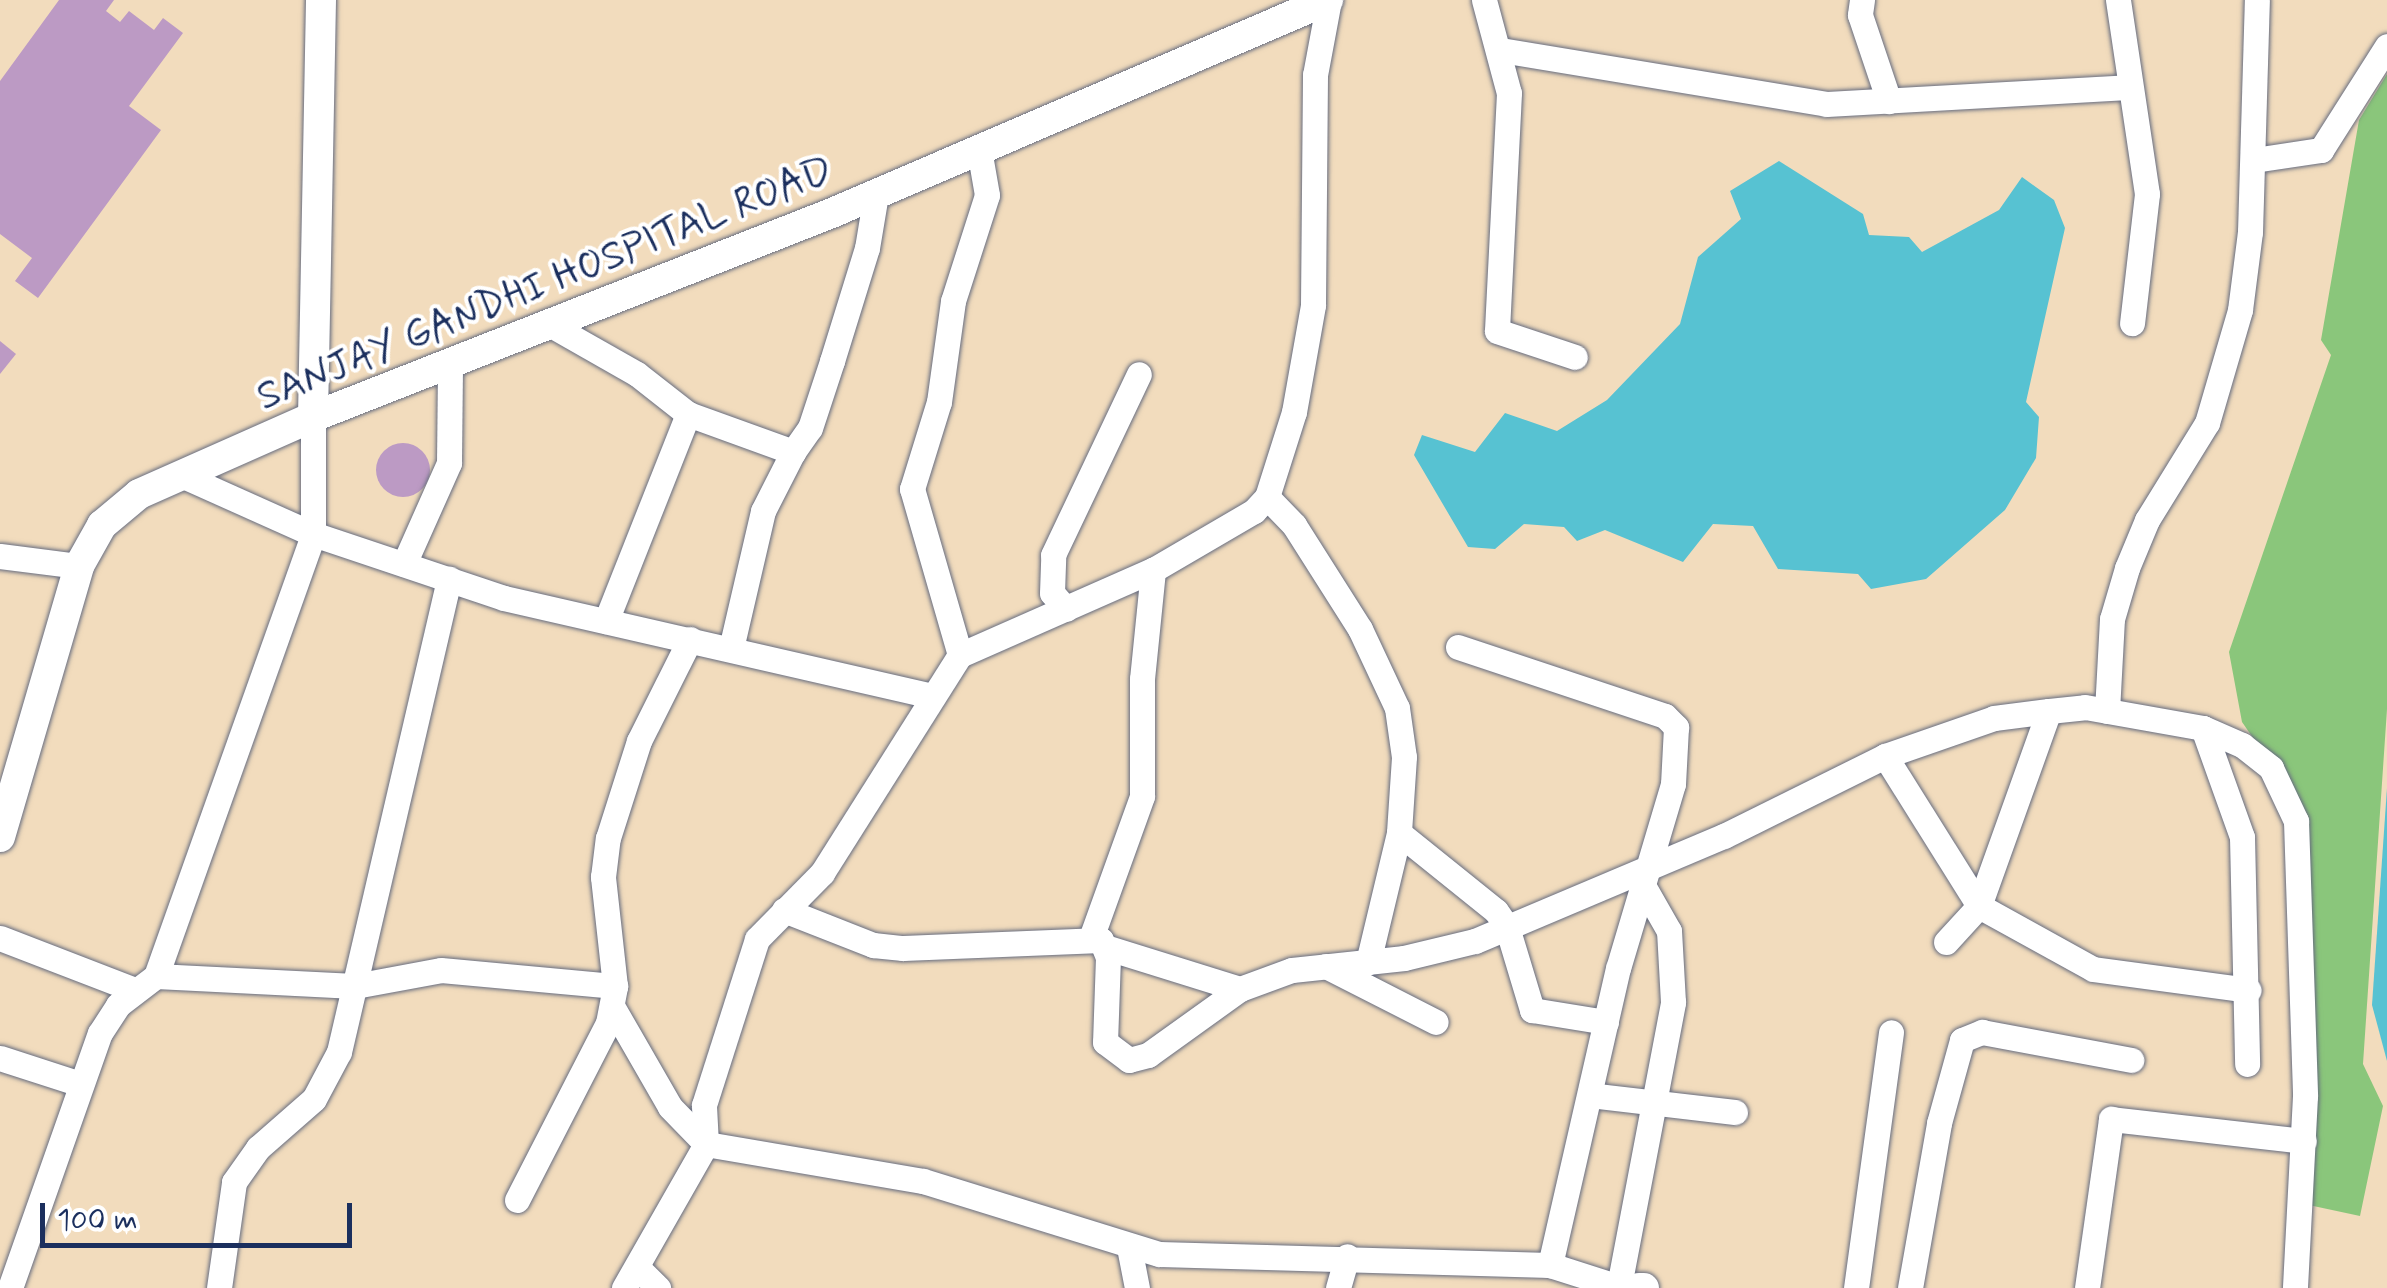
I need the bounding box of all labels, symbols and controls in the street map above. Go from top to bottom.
street label: SANJAY GANDHI HOSPITAL ROAD [244,144,846,424]
scale bar [45,1183,358,1245]
text: 100 m [57,1201,138,1240]

